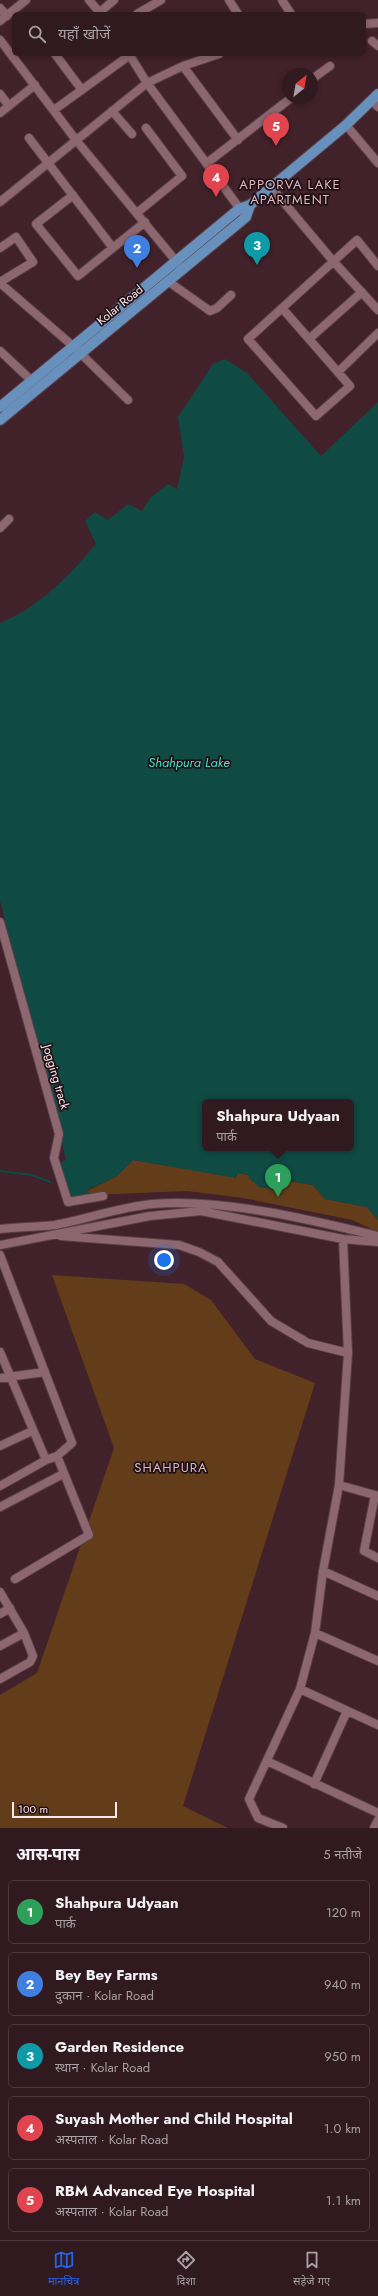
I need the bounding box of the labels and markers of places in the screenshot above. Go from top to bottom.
pin: 5 [263,113,289,146]
pin: 4 [203,164,229,197]
pin: 3 [244,232,270,265]
pin: 2 [124,235,150,268]
pin: 1 [265,1164,291,1197]

